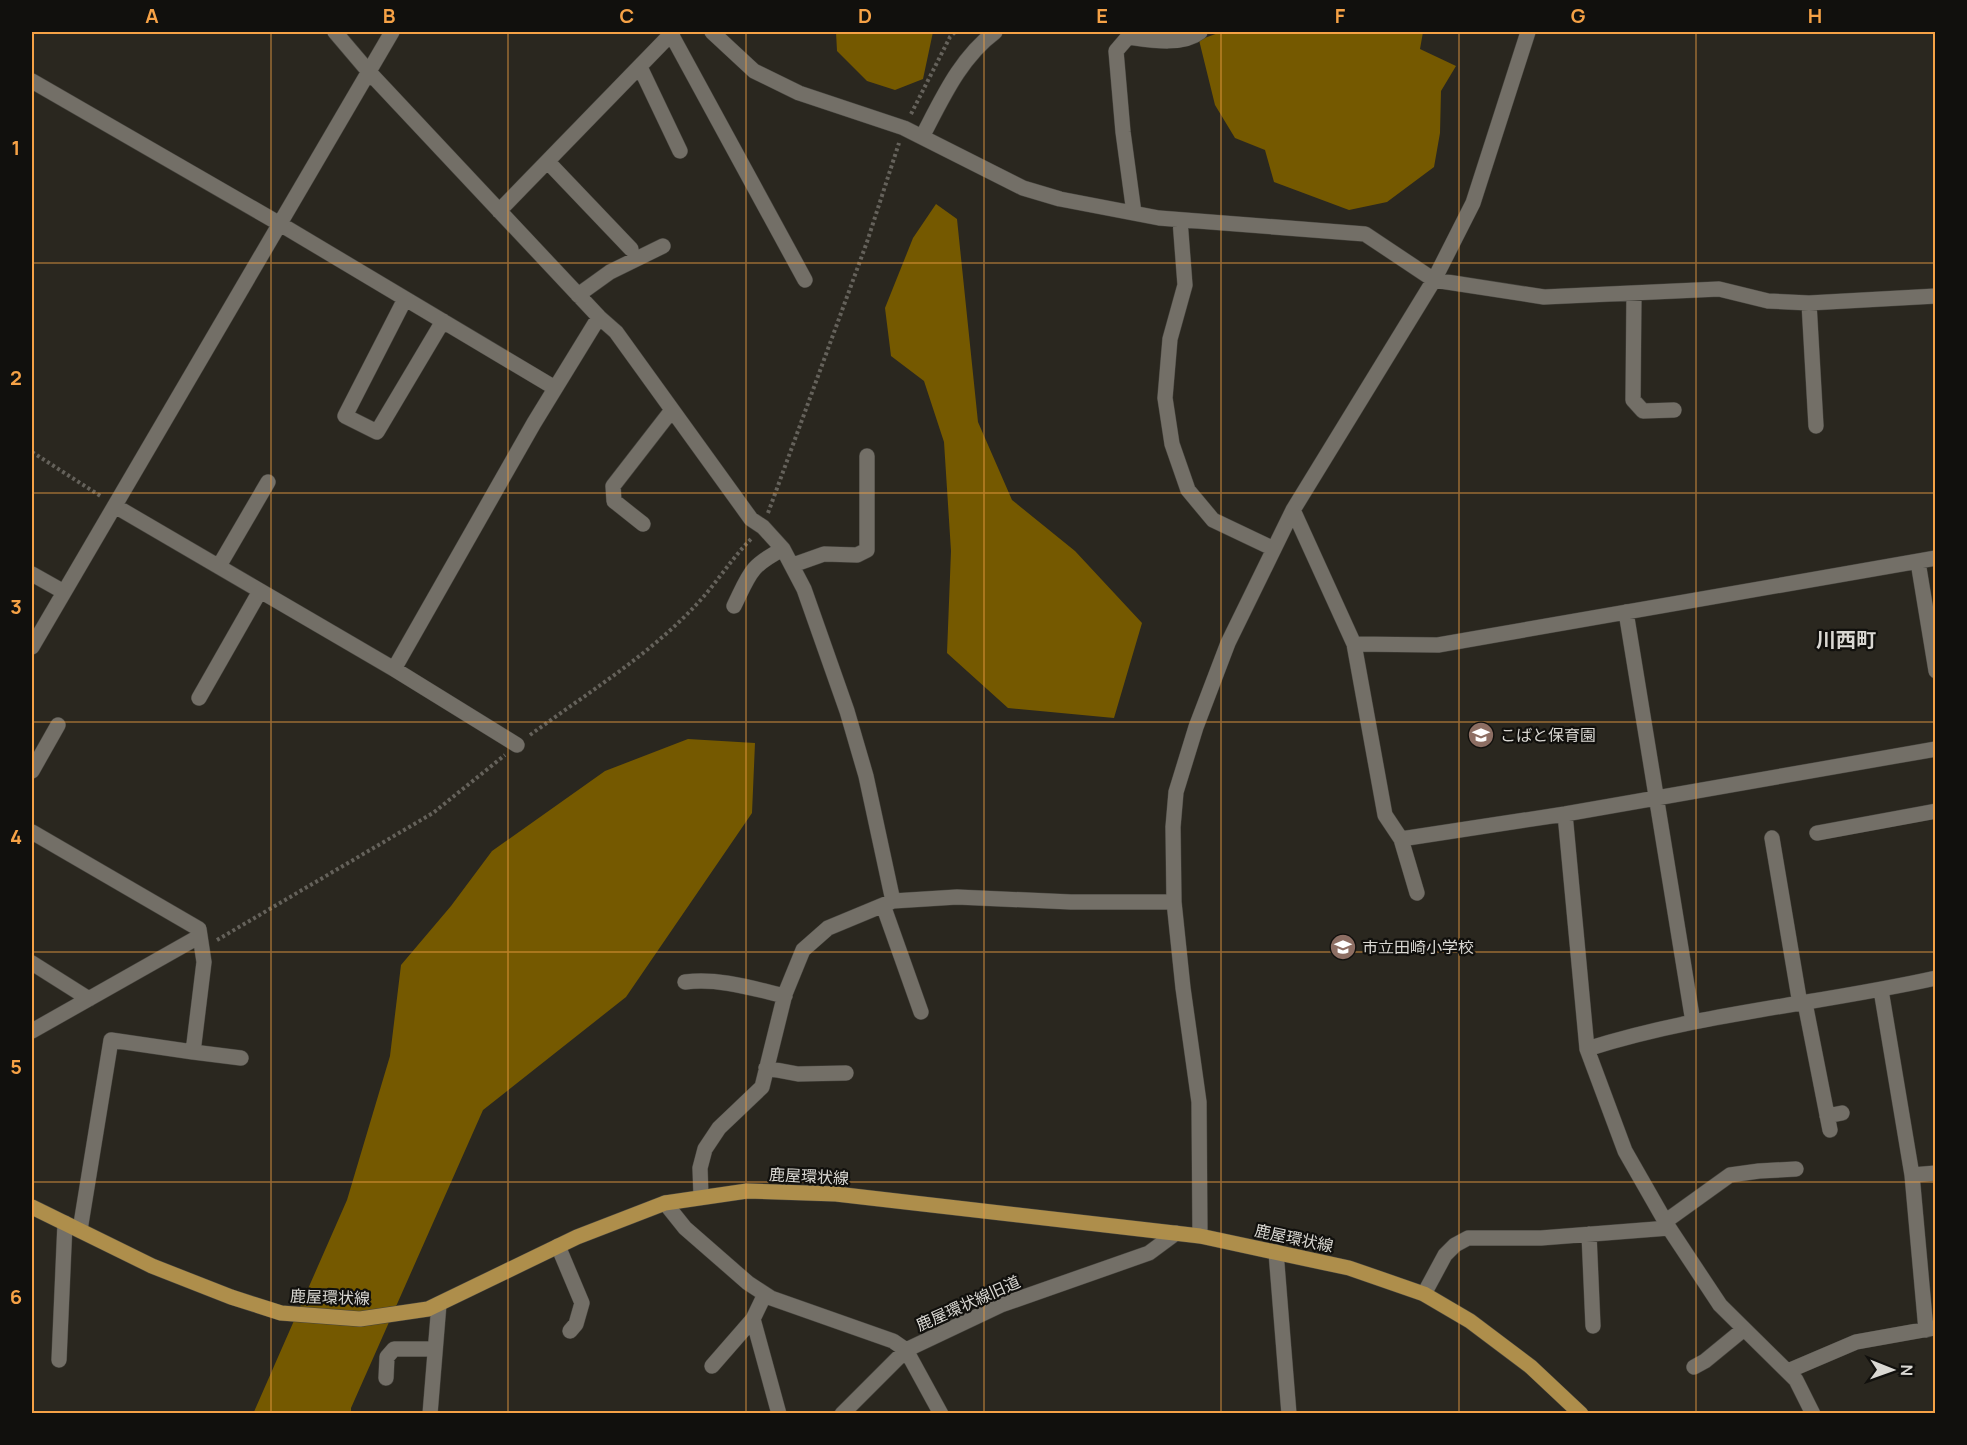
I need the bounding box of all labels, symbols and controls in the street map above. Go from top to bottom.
text: A [145,2,159,29]
text: B [383,2,396,29]
text: C [620,2,634,29]
text: D [858,2,872,29]
text: E [1096,2,1108,29]
text: F [1335,2,1346,29]
text: G [1571,2,1586,29]
text: H [1808,2,1822,29]
text: 1 [12,134,20,161]
text: 2 [10,364,22,391]
text: 3 [10,593,22,620]
district label: 川西町 [1816,626,1876,653]
school or university icon: こばと保育園 [1466,720,1496,750]
place label: こばと保育園 [1500,724,1596,746]
text: 4 [10,823,22,850]
school or university icon: 市立田崎小学校 [1328,932,1358,962]
place label: 市立田崎小学校 [1362,936,1474,958]
text: 5 [10,1053,22,1080]
street label: 鹿屋環状線 [768,1163,850,1189]
street label: 鹿屋環状線 [1253,1219,1335,1257]
street label: 鹿屋環状線旧道 [912,1270,1024,1336]
text: 6 [10,1283,22,1310]
street label: 鹿屋環状線 [290,1285,370,1309]
north arrow [1862,1340,1922,1400]
text: N [1896,1364,1918,1376]

